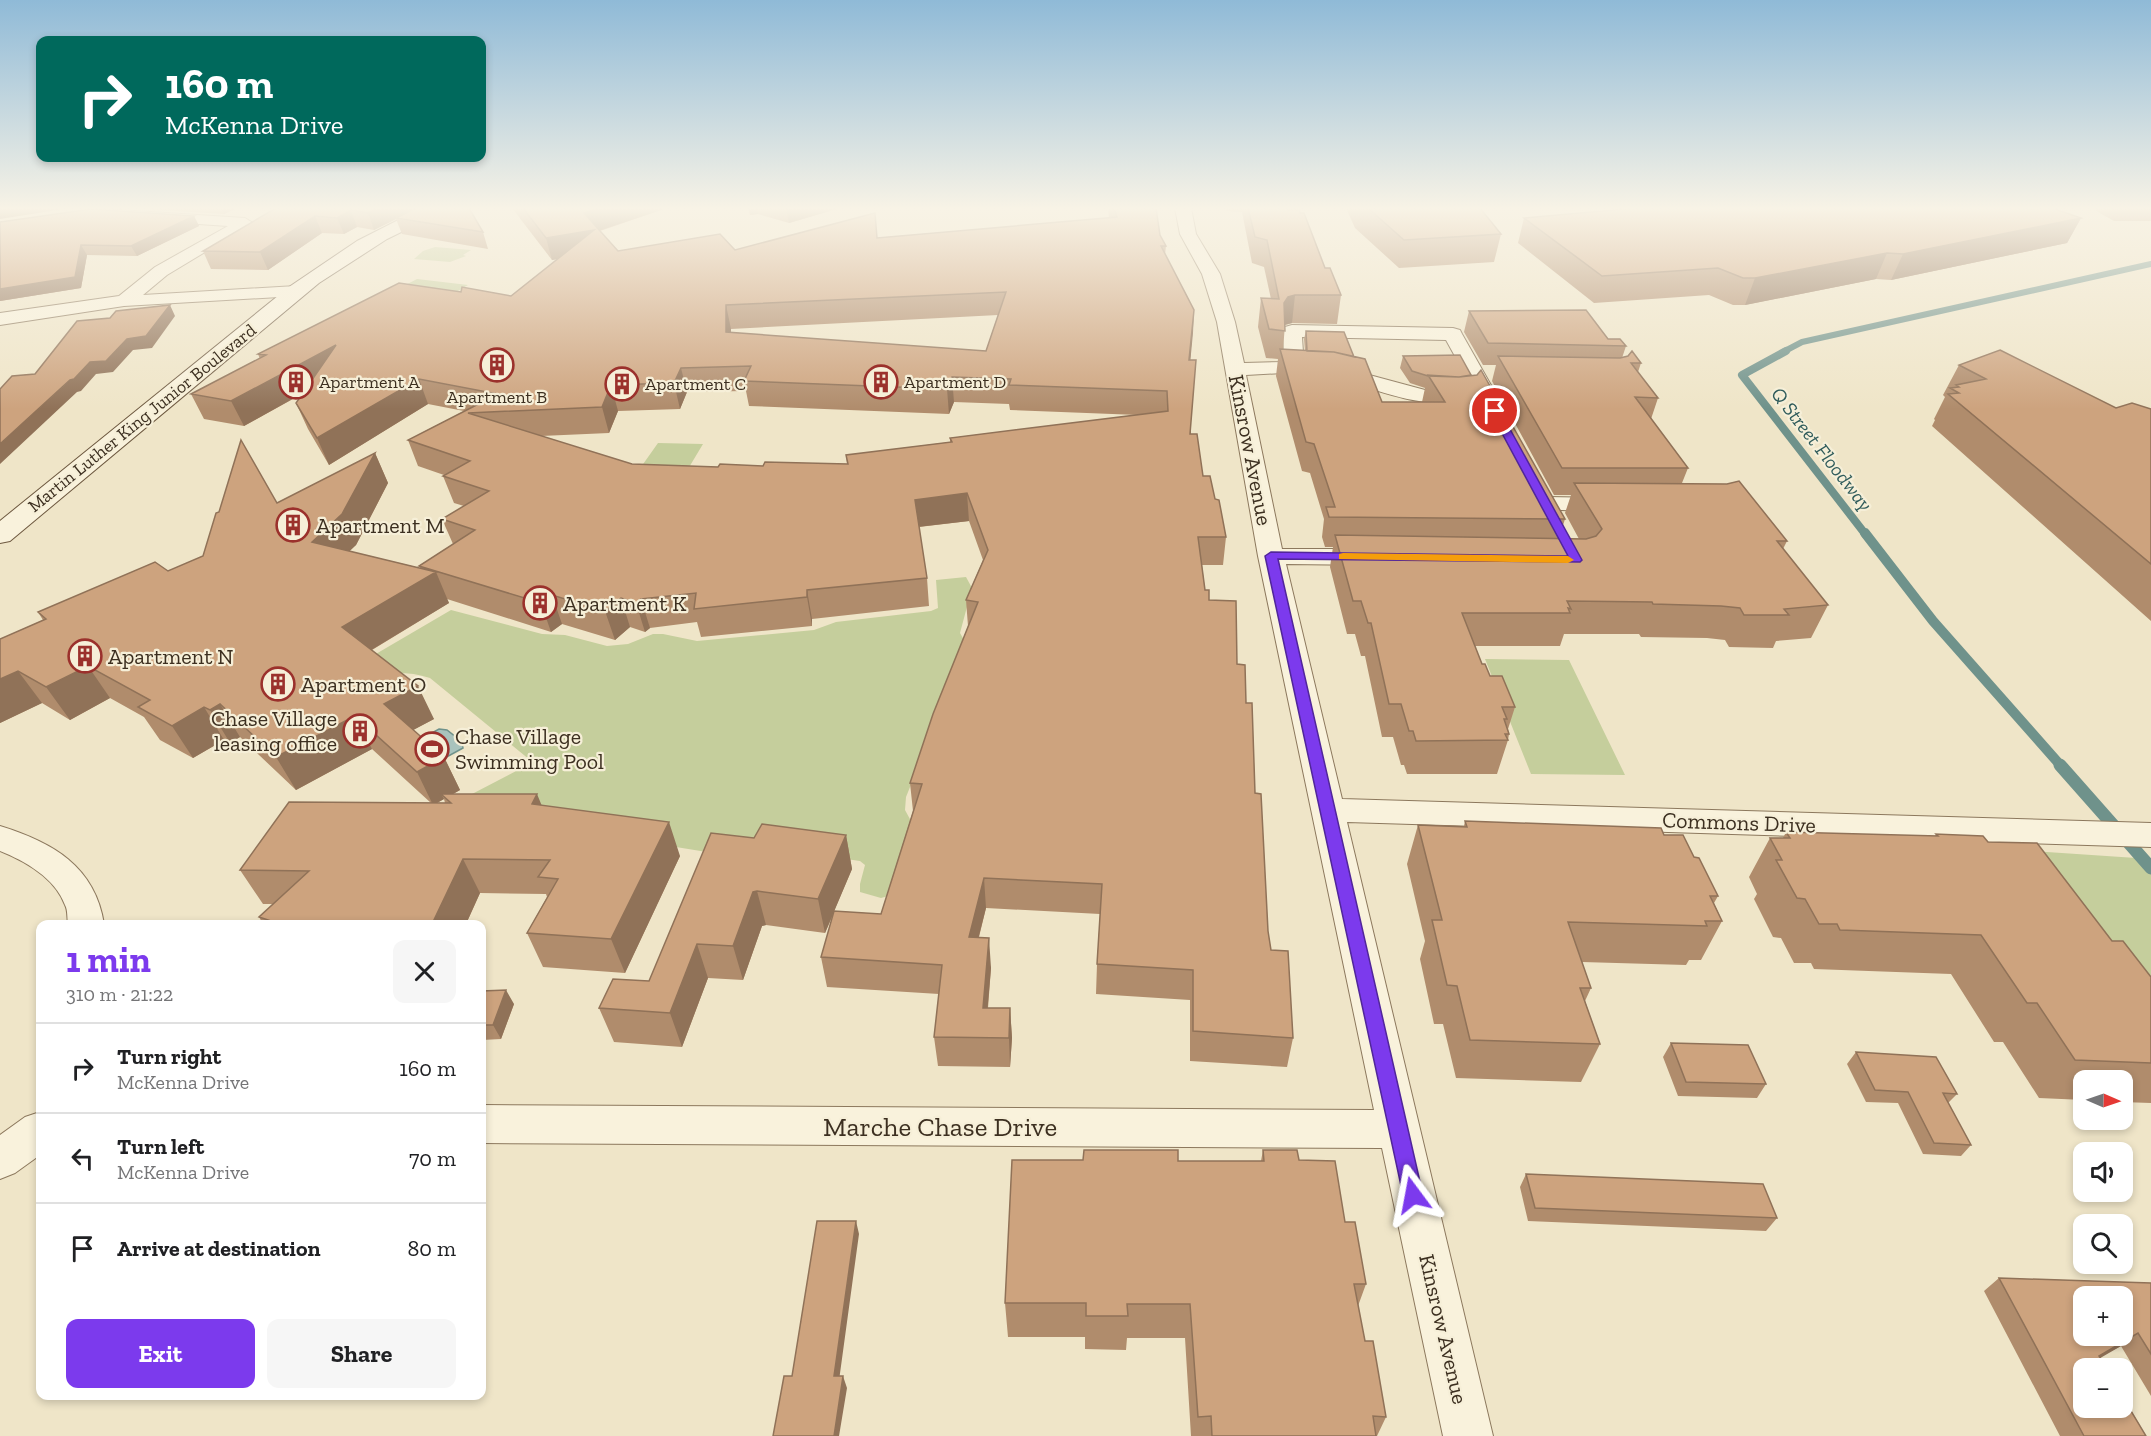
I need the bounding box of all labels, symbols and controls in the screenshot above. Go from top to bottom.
text: 160 m [165,58,273,109]
icon: right [66,60,144,138]
text: McKenna Drive [165,109,343,141]
street label: Martin Luther King Junior Boulevard [23,319,261,517]
building icon: Apartment B [479,347,515,383]
building icon: Apartment A [278,364,314,400]
building icon: Apartment D [863,364,899,400]
building icon: Apartment C [604,366,640,402]
place label: Apartment A [319,371,420,393]
place label: Apartment D [904,371,1006,393]
street label: Kinsrow Avenue [1223,372,1278,528]
place label: Apartment C [645,373,746,395]
water label: Q Street Floodway [1766,382,1878,516]
pin [1469,385,1520,436]
place label: Apartment B [447,386,547,408]
icon: arrive [1478,394,1511,427]
building icon: Apartment M [275,507,311,543]
place label: Apartment M [316,512,445,539]
building icon: Apartment K [522,585,558,621]
place label: Apartment K [563,590,687,617]
building icon: Apartment N [67,638,103,674]
place label: Apartment N [108,643,234,670]
building icon: Apartment O [260,666,296,702]
place label: Apartment O [301,671,426,698]
place label: Chase Village leasing office [211,705,337,757]
building icon: Chase Village leasing office [342,713,378,749]
place label: Chase Village Swimming Pool [455,723,604,775]
sports icon: Chase Village Swimming Pool [414,731,450,767]
street label: Commons Drive [1662,806,1816,839]
text: 1 min [66,938,151,981]
button: close [393,940,456,1003]
text: 310 m · 21:22 [66,982,173,1006]
text: Turn right [117,1043,221,1070]
icon: right [66,1052,99,1085]
text: 160 m [399,1055,456,1082]
text: McKenna Drive [117,1070,249,1094]
north arrow [2073,1070,2133,1130]
map controls [2073,1070,2133,1418]
street label: Marche Chase Drive [823,1111,1057,1143]
text: Turn left [117,1133,204,1160]
icon: left [66,1142,99,1175]
button: sound [2073,1142,2133,1202]
text: 70 m [409,1145,456,1172]
text: McKenna Drive [117,1160,249,1184]
position arrow [1381,1163,1445,1227]
button: search [2073,1214,2133,1274]
icon: arrive [66,1232,99,1265]
text: Arrive at destination [117,1235,320,1262]
text: 80 m [408,1235,456,1262]
street label: Kinsrow Avenue [1413,1251,1474,1407]
button: + [2073,1286,2133,1346]
button: Exit [66,1319,255,1388]
button: Share [267,1319,456,1388]
button: − [2073,1358,2133,1418]

